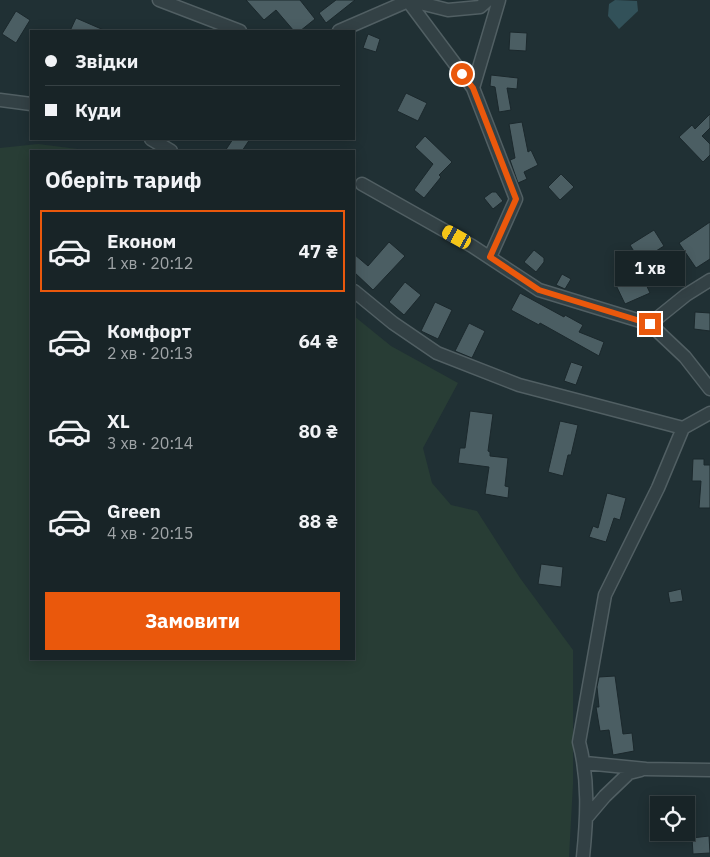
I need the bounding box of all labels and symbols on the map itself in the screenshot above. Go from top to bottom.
route start [451,63,473,85]
car [440,223,473,251]
callout: 1 хв [615,252,685,286]
route end [639,313,661,335]

